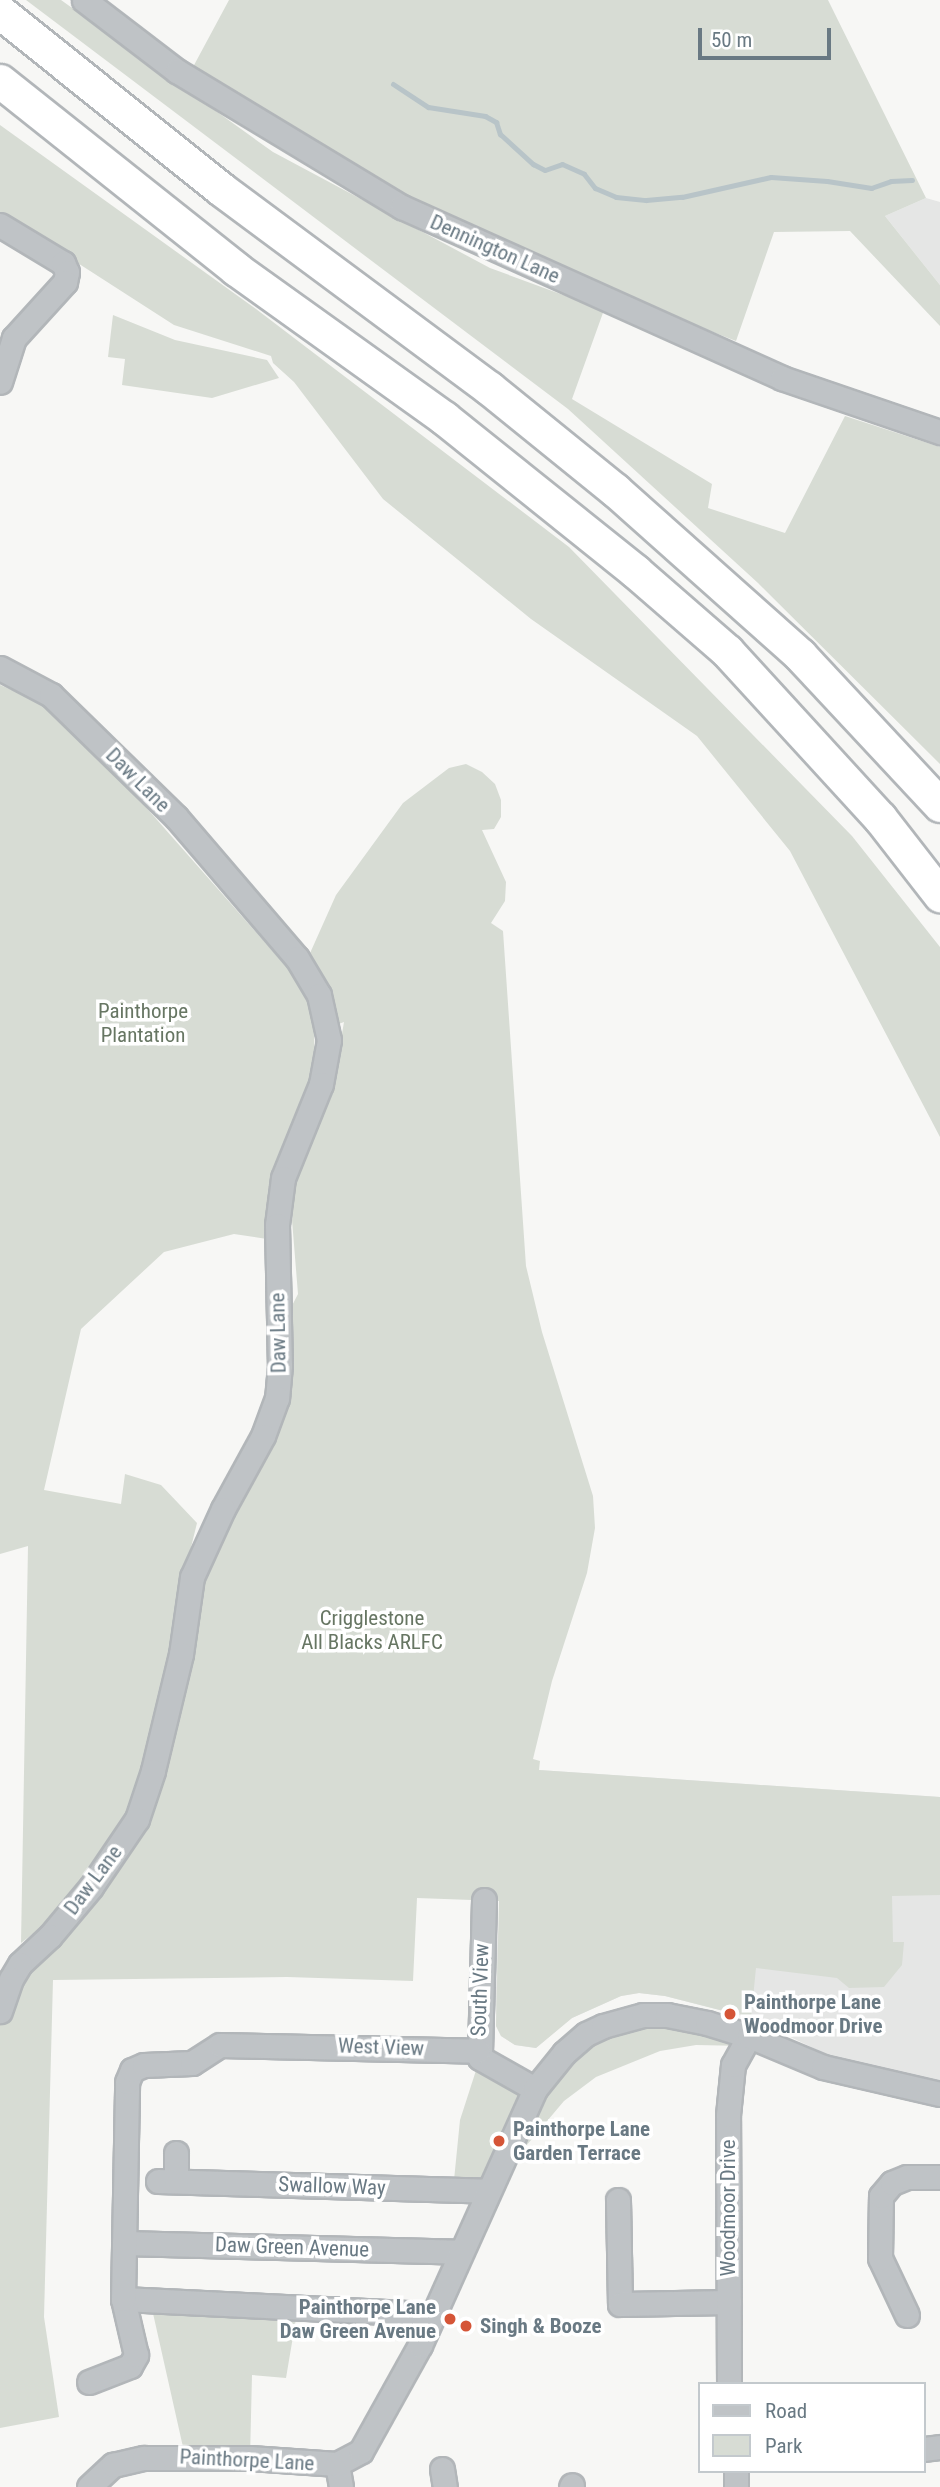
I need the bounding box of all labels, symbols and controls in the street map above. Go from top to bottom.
scale bar [702,14,835,58]
text: 50 m [711,28,752,52]
street label: Dennington Lane [426,209,564,289]
street label: Daw Lane [101,743,175,817]
park label: Painthorpe Plantation [98,998,188,1048]
street label: Daw Lane [265,1292,291,1374]
park label: Crigglestone All Blacks ARLFC [301,1605,443,1655]
street label: Daw Lane [59,1840,127,1920]
street label: South View [466,1943,494,2037]
place label: Painthorpe Lane Woodmoor Drive [744,1989,882,2039]
marker: Painthorpe Lane Woodmoor Drive [722,2006,738,2022]
street label: West View [337,2033,425,2061]
place label: Painthorpe Lane Garden Terrace [513,2116,650,2166]
marker: Painthorpe Lane Garden Terrace [491,2133,507,2149]
street label: Woodmoor Drive [715,2139,741,2277]
street label: Swallow Way [278,2172,386,2200]
street label: Daw Green Avenue [214,2232,370,2262]
place label: Painthorpe Lane Daw Green Avenue [280,2294,436,2344]
marker: Painthorpe Lane Daw Green Avenue [442,2311,458,2327]
place label: Singh & Booze [480,2313,602,2339]
marker: Singh & Booze [458,2318,474,2334]
legend [698,2382,926,2473]
text: Road [765,2399,807,2423]
text: Park [765,2434,802,2458]
street label: Painthorpe Lane [179,2444,315,2476]

